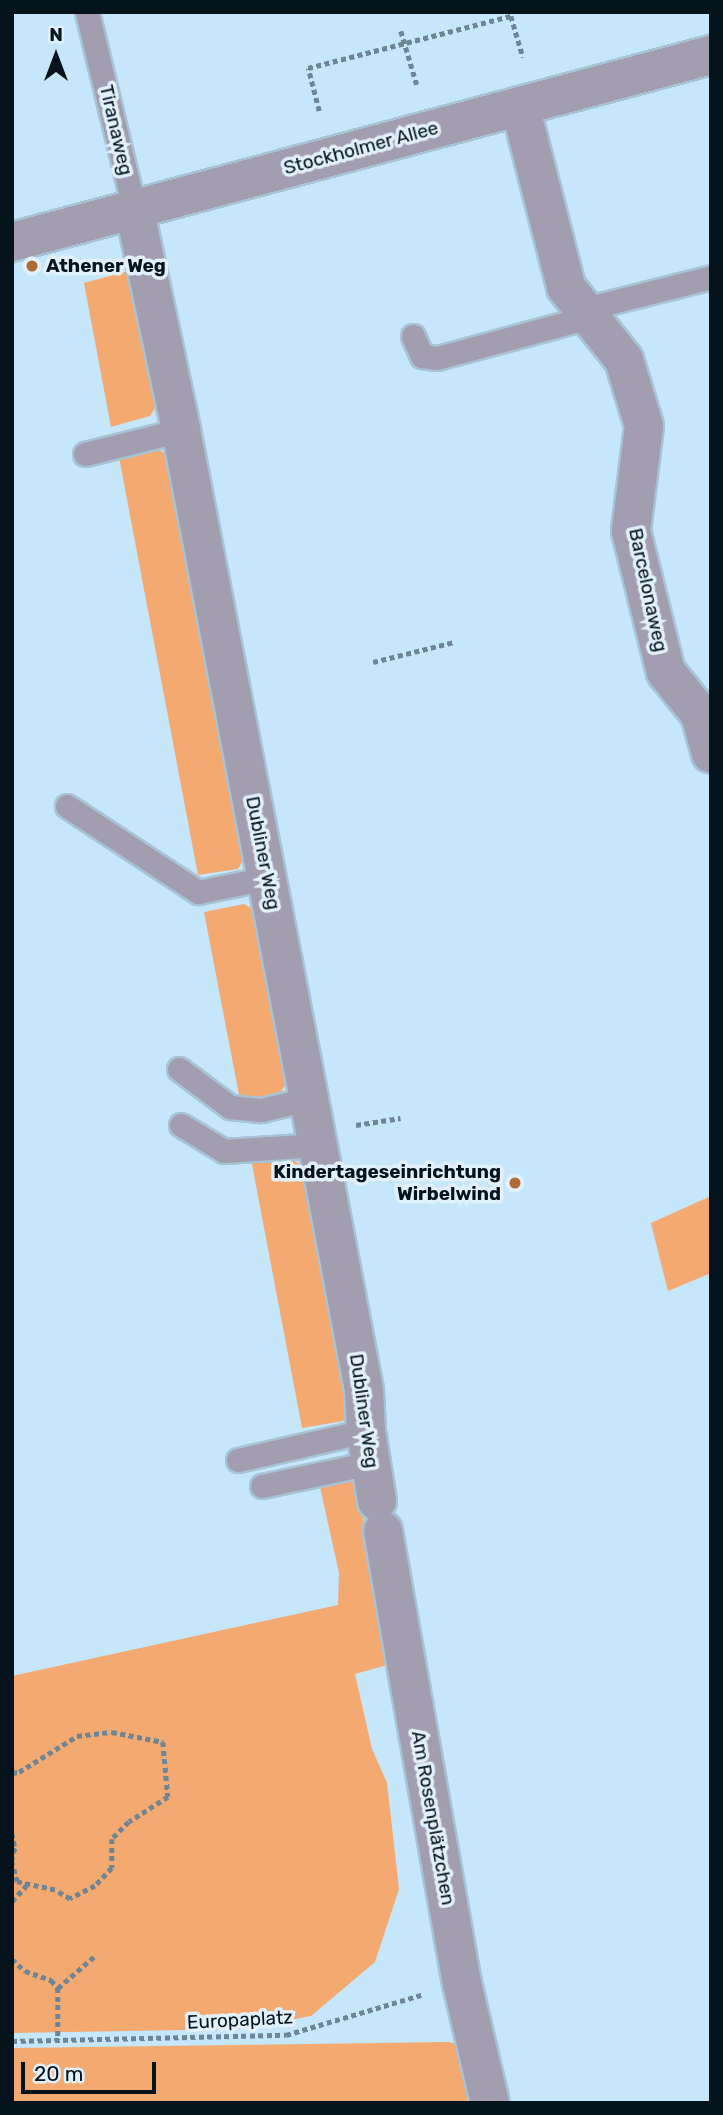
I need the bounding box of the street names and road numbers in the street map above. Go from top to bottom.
street label: Tiranaweg [95,83,137,177]
street label: Stockholmer Allee [281,116,441,180]
street label: Barcelonaweg [624,526,672,654]
street label: Dubliner Weg [241,794,285,912]
street label: Dubliner Weg [345,1352,383,1470]
street label: Am Rosenplätzchen [406,1729,460,1907]
street label: Europaplatz [186,2006,294,2034]

